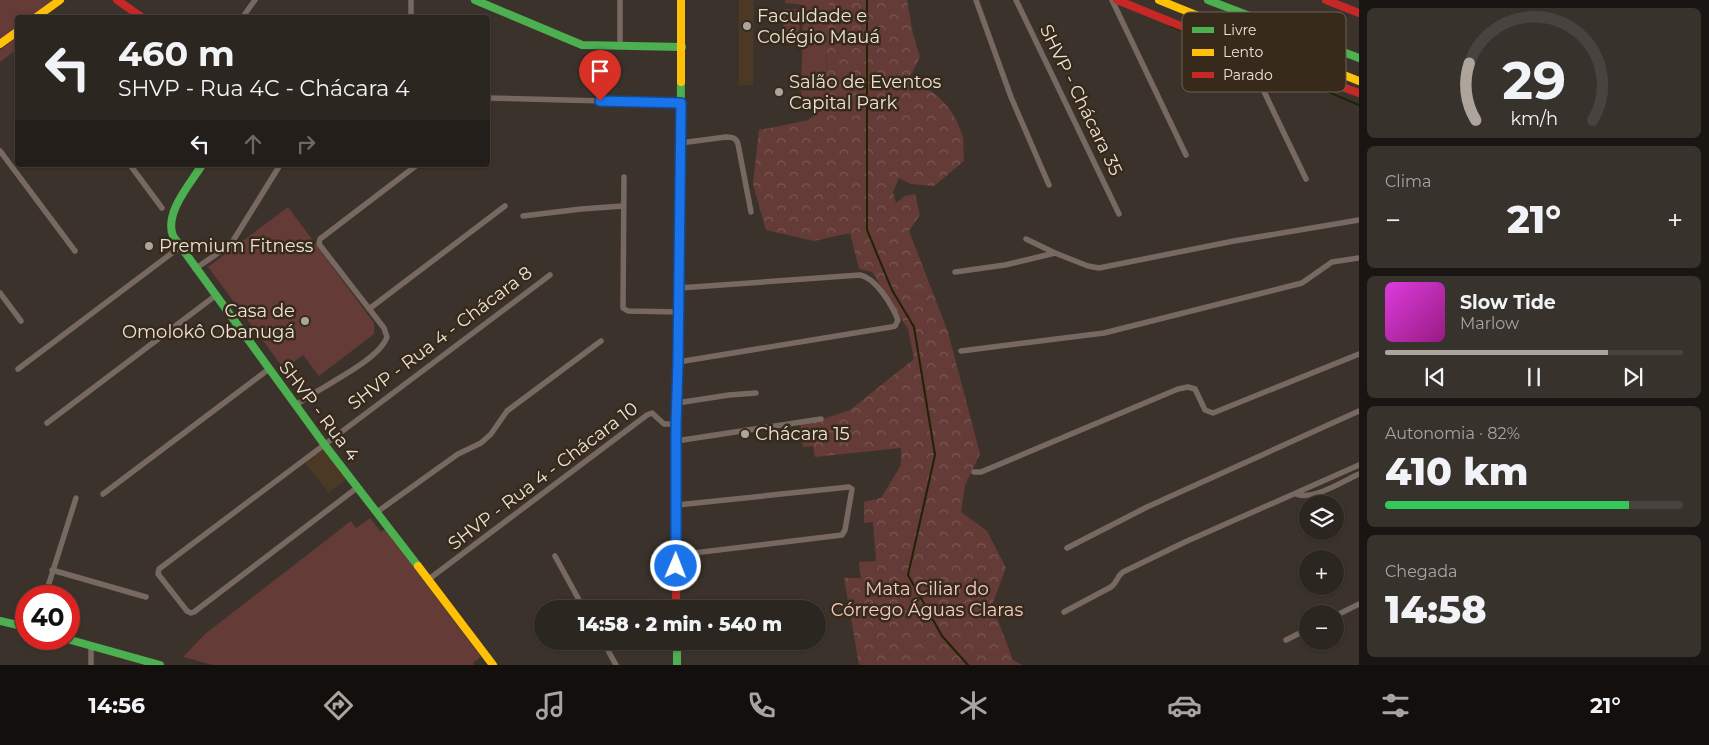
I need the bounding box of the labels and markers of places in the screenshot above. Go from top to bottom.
place label: Faculdade e Colégio Mauá [757,5,880,48]
marker: Faculdade e Colégio Mauá [741,20,753,32]
pin [579,50,621,101]
place label: Salão de Eventos Capital Park [789,71,942,114]
marker: Salão de Eventos Capital Park [773,86,785,98]
place label: Premium Fitness [159,235,313,257]
marker: Premium Fitness [143,240,155,252]
place label: Casa de Omolokô Obanugá [122,300,295,343]
marker: Casa de Omolokô Obanugá [299,315,311,327]
place label: Chácara 15 [755,423,850,445]
marker: Chácara 15 [739,428,751,440]

